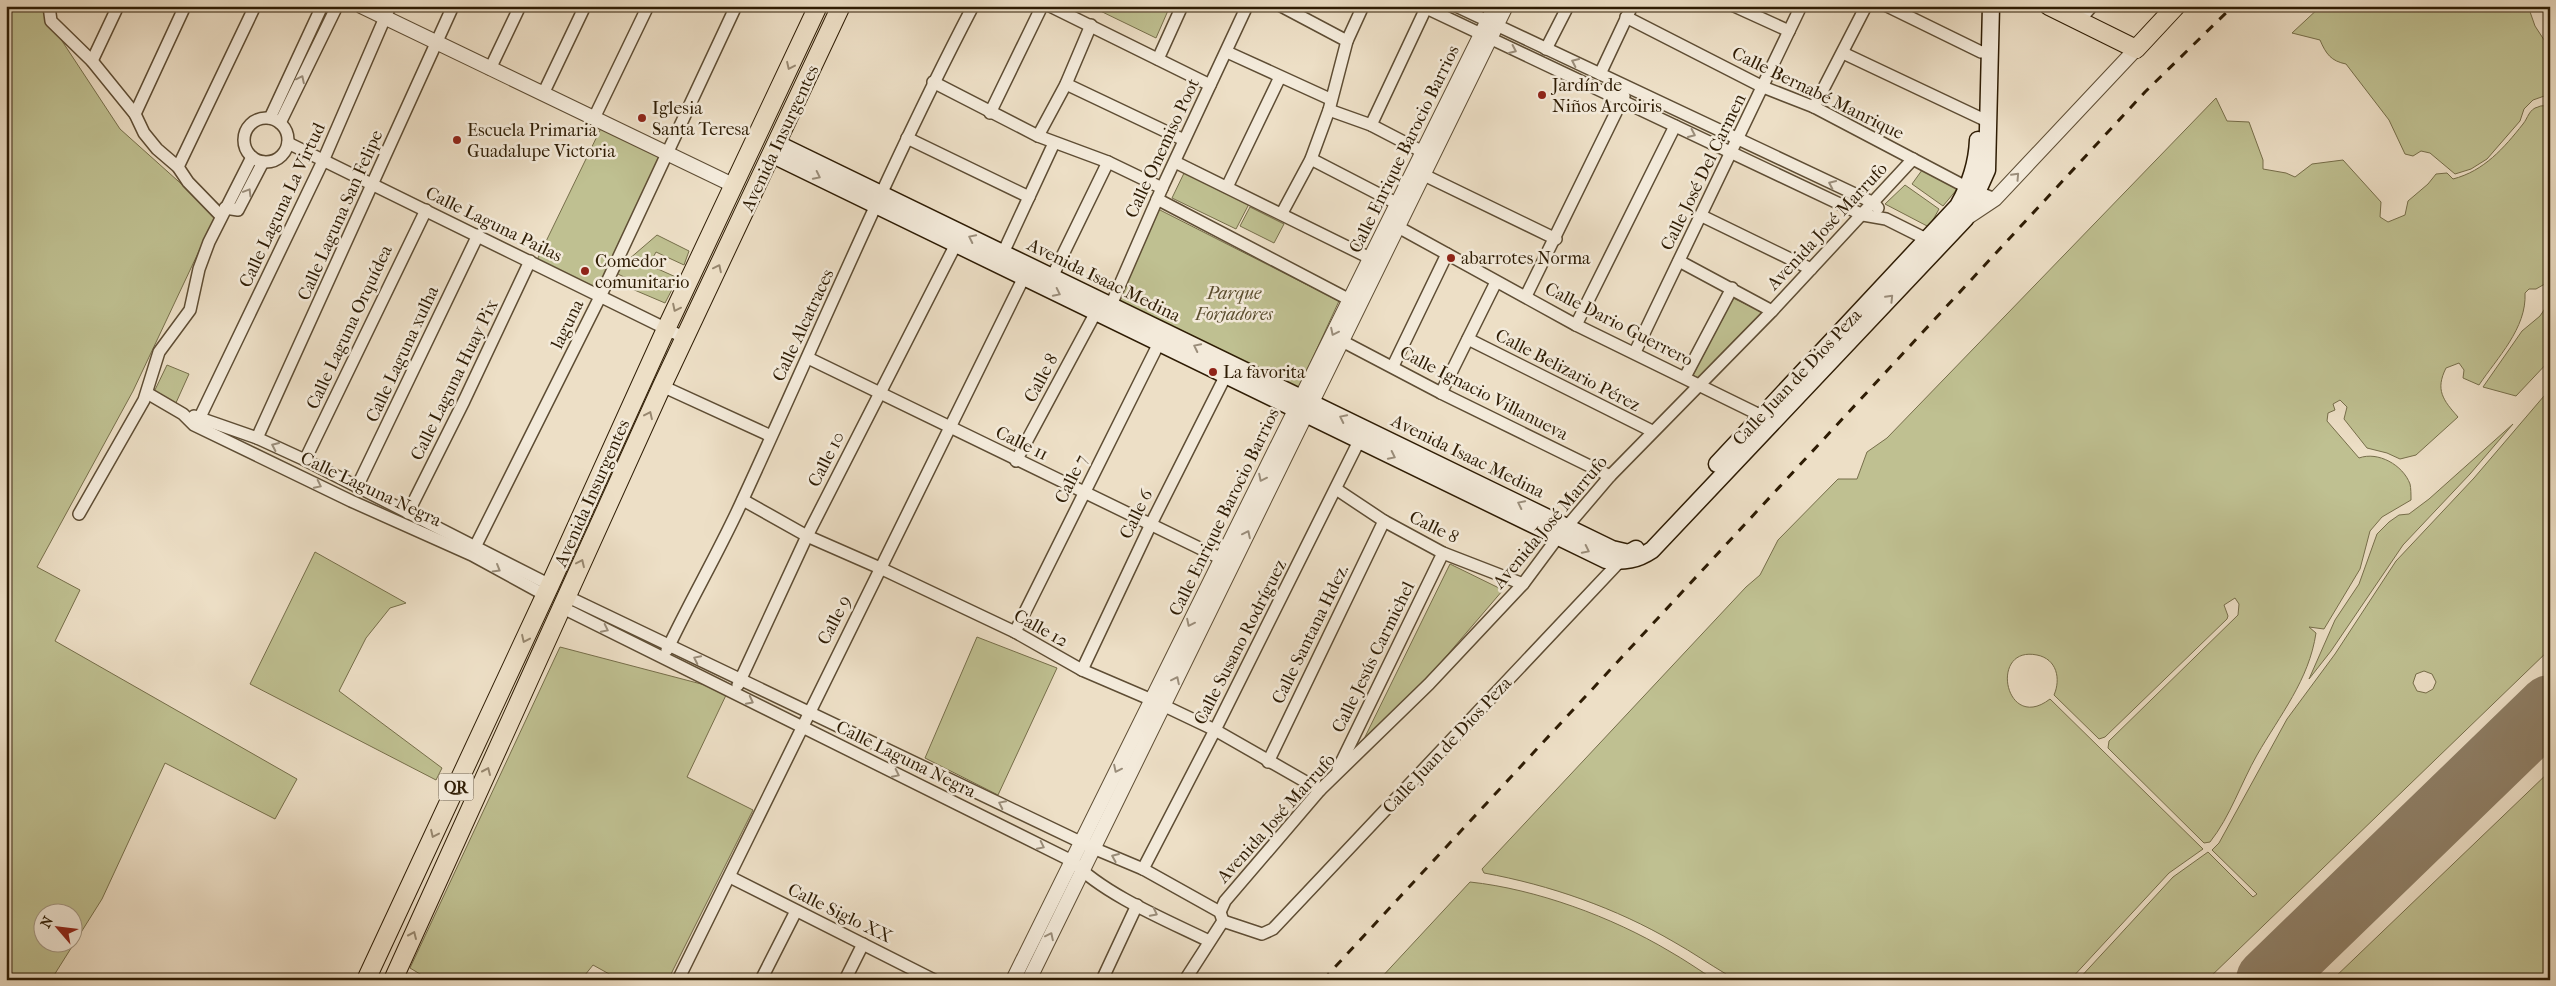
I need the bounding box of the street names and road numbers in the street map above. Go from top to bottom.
street label: Calle Enrique Barocio Barrios [1345,42,1464,257]
street label: Calle Bernabé Manrique [1728,43,1907,144]
street label: Avenida Insurgentes [737,61,824,216]
street label: Calle Onemiso Poot [1121,75,1204,221]
street label: Calle José Del Carmen [1656,90,1751,254]
street label: Calle Laguna La Virtud [235,119,330,291]
street label: Calle Laguna San Felipe [293,127,388,304]
street label: Avenida José Marrufo [1762,158,1892,295]
street label: Calle Laguna Pailas [422,182,566,267]
street label: Avenida Isaac Medina [1023,234,1184,327]
street label: Calle Laguna Orquídea [302,241,397,413]
street label: Calle Alcatraces [768,265,839,385]
street label: Calle Dario Guerrero [1541,278,1696,371]
street label: Calle Laguna xulha [362,282,444,426]
street label: Calle Laguna Huay Pix [406,296,503,464]
street label: laguna [546,296,589,353]
street label: Calle Juan de Dios Peza [1729,304,1867,450]
street label: Calle Belizario Pérez [1492,325,1644,416]
street label: Calle Ignacio Villanueva [1396,342,1572,445]
street label: Calle 8 [1020,350,1063,406]
street label: Calle Enrique Barocio Barrios [1165,405,1284,620]
street label: Avenida Isaac Medina [1387,410,1548,503]
street label: Avenida Insurgentes [550,416,635,571]
street label: Calle 11 [992,422,1052,465]
street label: Calle 10 [804,428,849,490]
street label: Calle Laguna Negra [297,448,445,532]
street label: Calle 7 [1051,451,1092,507]
street label: Avenida José Marrufo [1488,452,1612,594]
street label: Calle 6 [1115,486,1158,543]
street label: Calle 8 [1406,507,1462,548]
street label: Calle Susano Rodríguez [1190,556,1291,728]
street label: Calle Santana Hdez. [1268,561,1353,707]
street label: Calle Jesús Carmichel [1328,578,1419,736]
street label: Calle 9 [813,592,856,648]
street label: Calle 12 [1010,605,1072,652]
street label: Calle Juan de Dios Peza [1379,672,1517,818]
street label: Calle Laguna Negra [832,716,980,803]
street label: Avenida José Marrufo [1212,749,1340,888]
road number: QR [438,774,474,800]
street label: Calle Siglo XX [784,879,895,948]

